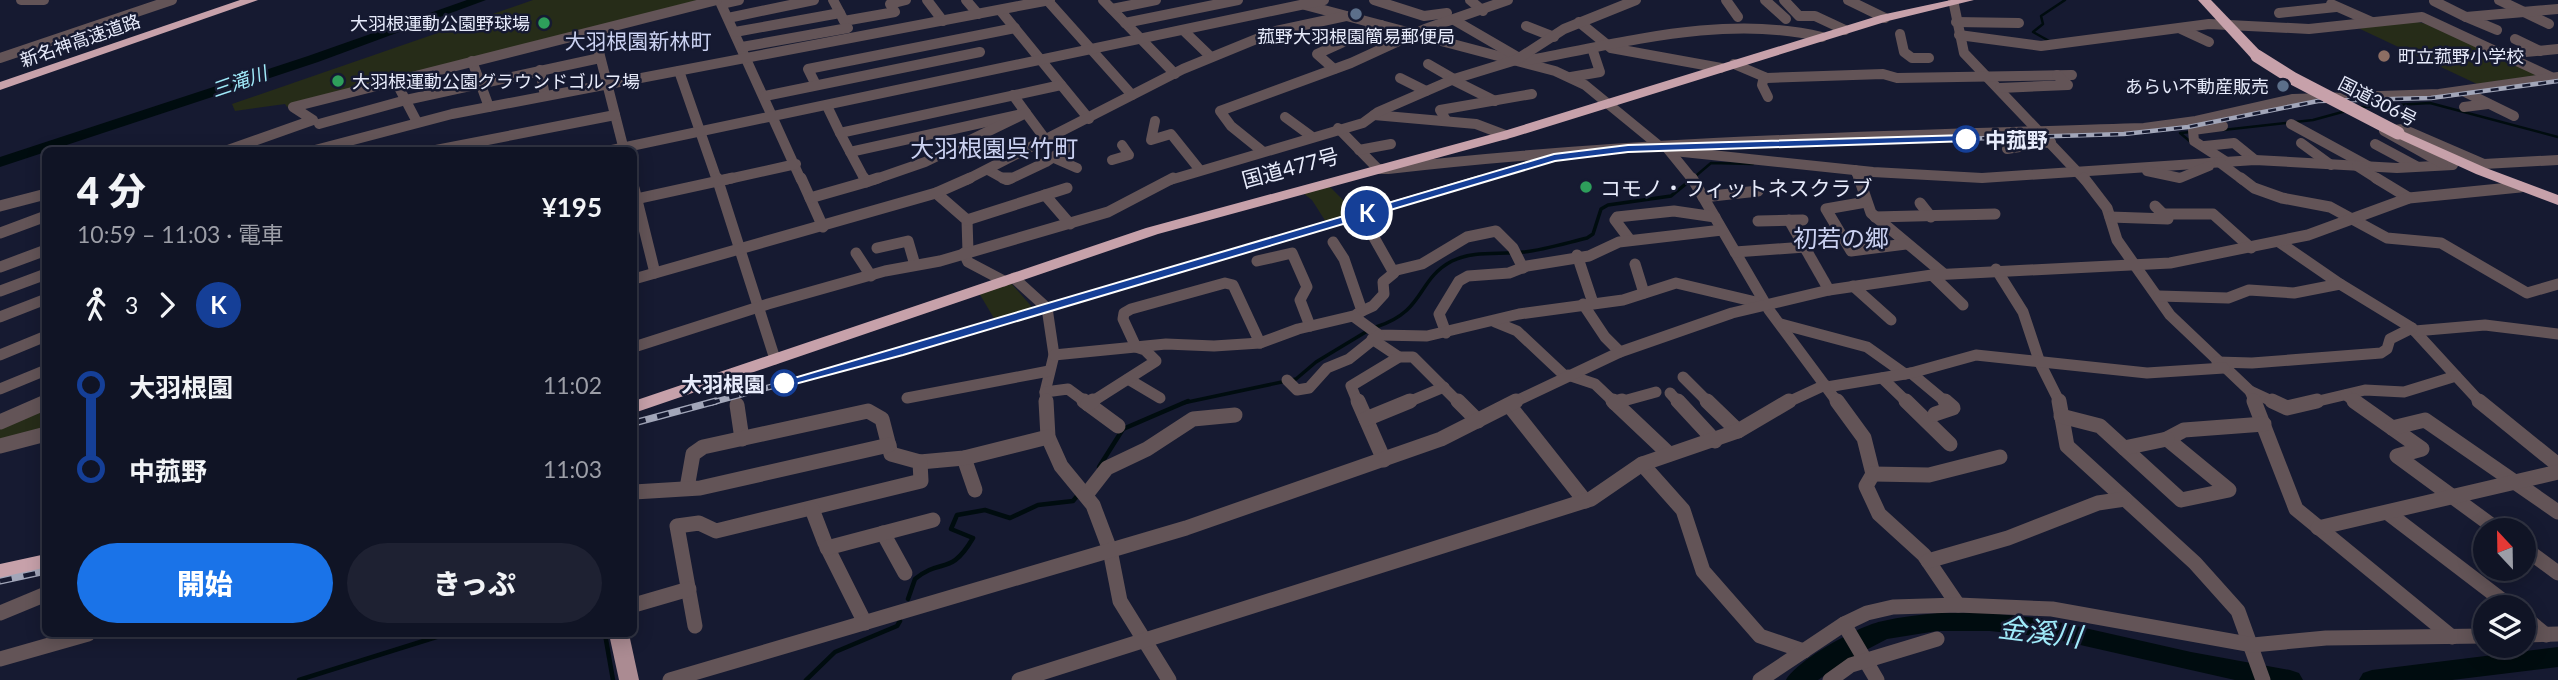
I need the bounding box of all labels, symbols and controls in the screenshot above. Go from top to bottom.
marker: 菰野大羽根園簡易郵便局 [1348,6,1364,22]
street label: 新名神高速道路 [17,9,143,71]
place label: 大羽根運動公園野球場 [350,12,530,34]
marker: 大羽根運動公園野球場 [536,15,552,31]
place label: 菰野大羽根園簡易郵便局 [1257,25,1455,47]
district label: 大羽根園新林町 [565,28,712,53]
place label: 町立菰野小学校 [2398,45,2524,67]
marker: 町立菰野小学校 [2376,48,2392,64]
water label: 三滝川 [208,60,272,101]
place label: 大羽根運動公園グラウンドゴルフ場 [352,70,640,92]
street label: 国道306号 [2335,72,2421,130]
marker: 大羽根運動公園グラウンドゴルフ場 [330,73,346,89]
place label: あらい不動産販売 [2125,75,2269,97]
marker: あらい不動産販売 [2275,78,2291,94]
marker: 中菰野 [1953,126,1979,152]
place label: 中菰野 [1985,127,2048,152]
district label: 大羽根園呉竹町 [910,133,1078,162]
street label: 国道477号 [1239,142,1341,192]
text: 4 分 [77,167,146,213]
place label: コモノ・フィットネスクラブ [1600,175,1873,200]
marker: コモノ・フィットネスクラブ [1578,179,1594,195]
line badge: K [1344,190,1390,236]
text: ¥195 [542,191,602,223]
text: K [1359,198,1375,227]
text: 10:59 – 11:03 · 電車 [77,220,284,248]
district label: 初若の郷 [1793,223,1889,252]
icon: walk [77,286,115,324]
icon: forward [148,286,186,324]
text: K [210,290,227,319]
text: 3 [125,291,138,319]
marker: 大羽根園 [771,370,797,396]
text: 大羽根園 [129,371,233,403]
text: 11:02 [543,371,602,399]
place label: 大羽根園 [681,371,765,396]
text: 中菰野 [129,455,207,487]
text: 11:03 [543,455,602,483]
north arrow [2473,518,2536,581]
map controls [2473,518,2536,658]
button: 開始 [77,543,333,623]
button: きっぷ [347,543,602,623]
button: layers [2473,595,2536,658]
water label: 金溪川 [1996,609,2087,653]

